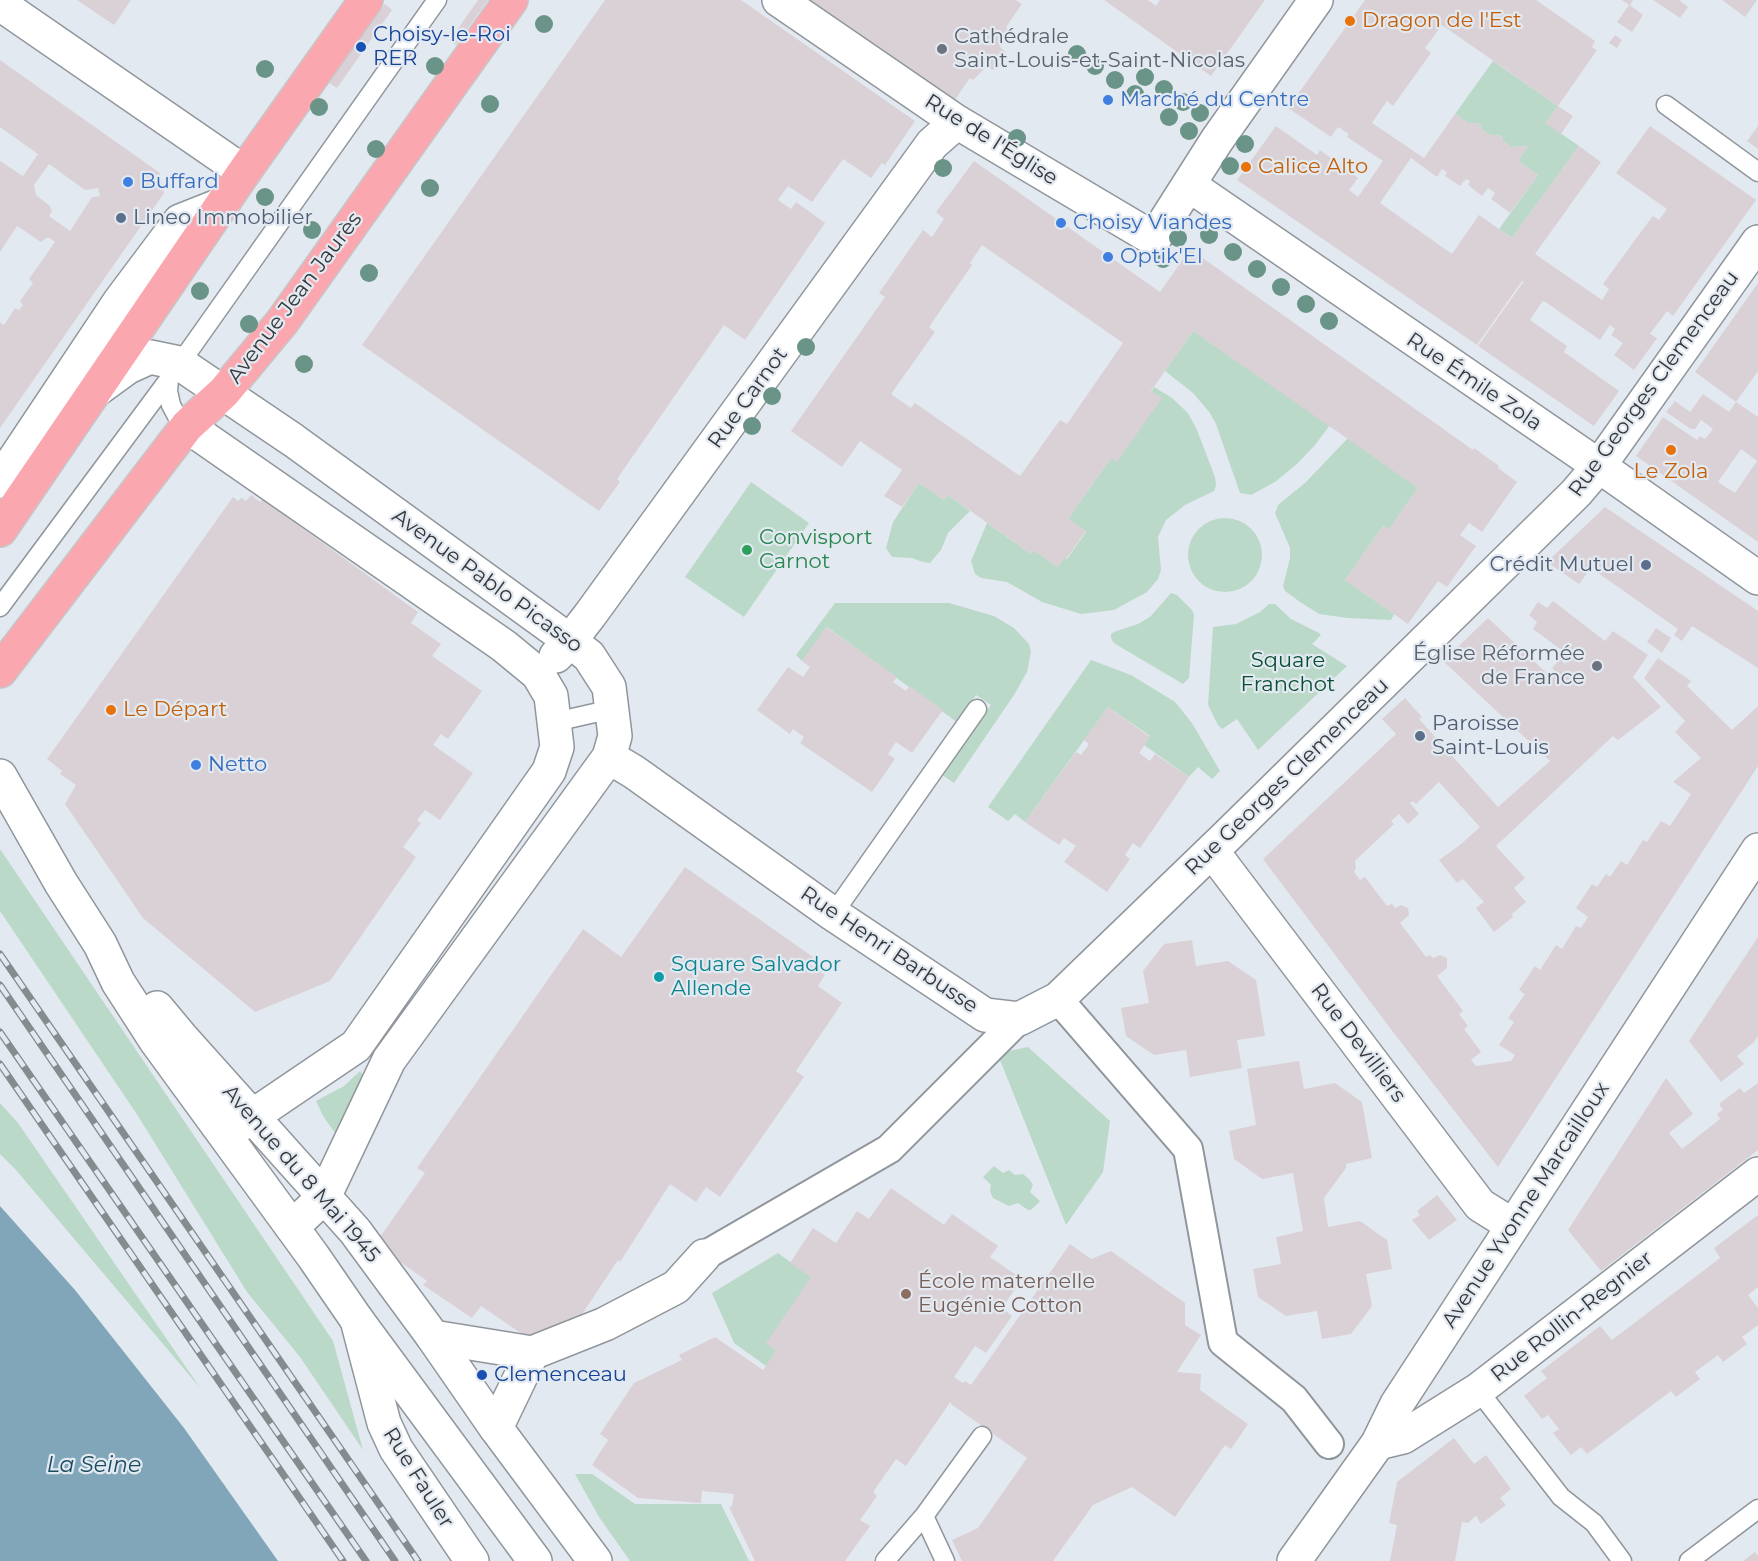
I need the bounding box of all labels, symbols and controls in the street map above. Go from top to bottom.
place label: Dragon de l'Est [1362,8,1522,34]
marker: Dragon de l'Est [1343,14,1357,28]
place label: Choisy-le-Roi RER [373,22,511,72]
place label: Cathédrale Saint-Louis-et-Saint-Nicolas [954,24,1245,74]
marker: Choisy-le-Roi RER [354,40,368,54]
marker: Cathédrale Saint-Louis-et-Saint-Nicolas [935,42,949,56]
place label: Marché du Centre [1120,87,1309,113]
street label: Rue de l'Église [920,89,1062,191]
marker: Marché du Centre [1101,93,1115,107]
place label: Calice Alto [1258,154,1368,180]
marker: Calice Alto [1239,160,1253,174]
place label: Buffard [140,169,219,195]
marker: Buffard [121,175,135,189]
place label: Lineo Immobilier [133,205,313,231]
street label: Avenue Jean Jaurès [222,207,368,389]
place label: Choisy Viandes [1073,210,1232,236]
marker: Lineo Immobilier [114,211,128,225]
marker: Choisy Viandes [1054,216,1068,230]
place label: Optik'El [1120,244,1203,270]
marker: Optik'El [1101,250,1115,264]
street label: Rue Georges Clemenceau [1563,266,1745,502]
street label: Rue Émile Zola [1402,327,1546,437]
street label: Rue Carnot [703,343,793,453]
marker: Le Zola [1664,443,1678,457]
place label: Le Zola [1634,459,1708,485]
street label: Avenue Pablo Picasso [387,503,587,659]
place label: Convisport Carnot [759,525,873,575]
marker: Convisport Carnot [740,543,754,557]
place label: Crédit Mutuel [1489,552,1634,578]
marker: Crédit Mutuel [1639,558,1653,572]
place label: Église Réformée de France [1413,641,1585,691]
park label: Square Franchot [1241,648,1335,698]
marker: Église Réformée de France [1590,659,1604,673]
street label: Rue Georges Clemenceau [1180,673,1394,881]
place label: Le Départ [123,697,227,723]
marker: Le Départ [104,703,118,717]
place label: Paroisse Saint-Louis [1432,711,1549,761]
marker: Paroisse Saint-Louis [1413,729,1427,743]
place label: Netto [208,752,267,778]
marker: Netto [189,758,203,772]
street label: Rue Henri Barbusse [795,881,983,1019]
place label: Square Salvador Allende [671,952,841,1002]
marker: Square Salvador Allende [652,970,666,984]
street label: Rue Devilliers [1305,978,1411,1108]
street label: Avenue Yvonne Marcailloux [1437,1077,1615,1333]
street label: Avenue du 8 Mai 1945 [217,1080,385,1268]
street label: Rue Rollin-Regnier [1486,1246,1658,1388]
place label: École maternelle Eugénie Cotton [918,1269,1095,1319]
marker: École maternelle Eugénie Cotton [899,1287,913,1301]
place label: Clemenceau [494,1362,627,1388]
marker: Clemenceau [475,1368,489,1382]
street label: Rue Fauler [377,1423,459,1533]
water label: La Seine [47,1453,141,1479]

